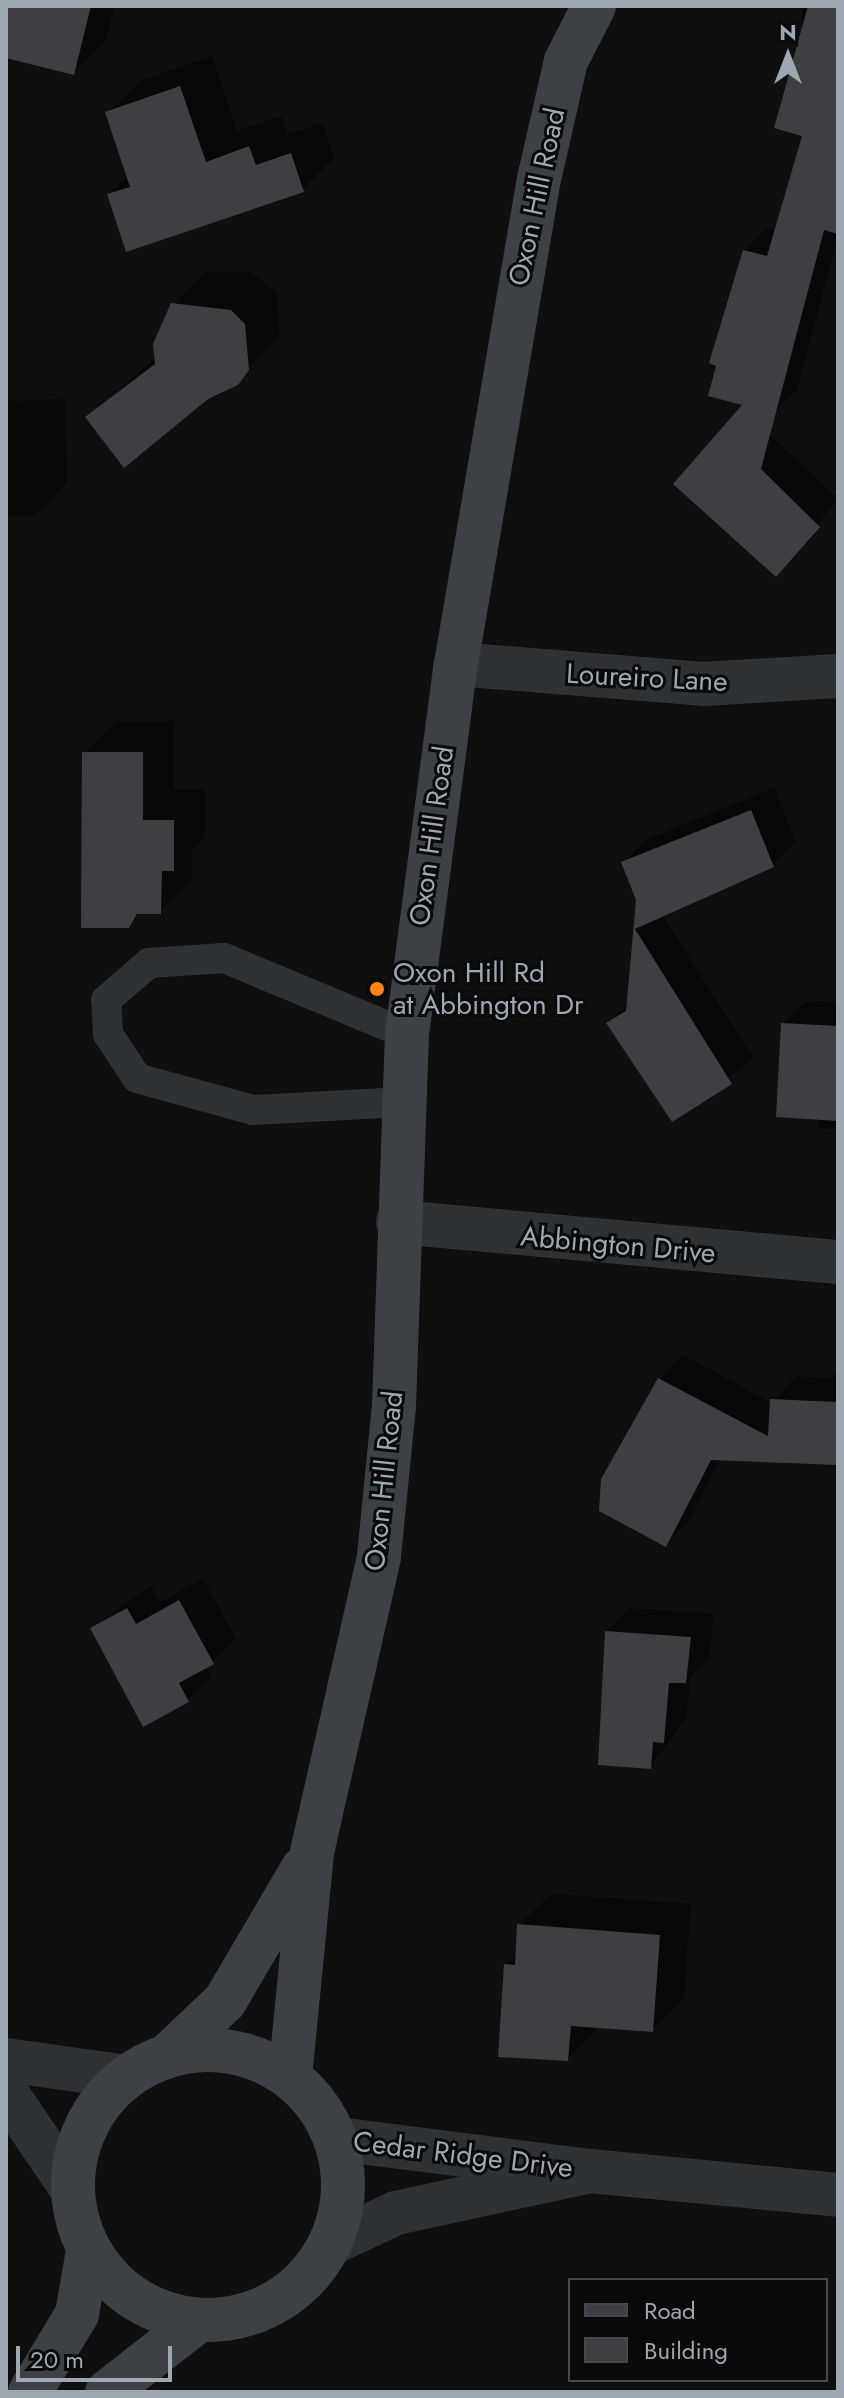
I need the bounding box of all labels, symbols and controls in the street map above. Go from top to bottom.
north arrow [748,16,828,96]
text: N [779,16,797,48]
street label: Oxon Hill Road [502,105,572,289]
street label: Loureiro Lane [565,657,729,699]
street label: Oxon Hill Road [403,744,461,928]
place label: Oxon Hill Rd at Abbington Dr [393,956,584,1022]
marker: Oxon Hill Rd at Abbington Dr [368,980,386,998]
street label: Abbington Drive [519,1220,717,1270]
street label: Oxon Hill Road [358,1389,410,1573]
street label: Cedar Ridge Drive [351,2125,575,2185]
legend [568,2278,828,2382]
text: Road [644,2293,696,2328]
scale bar [20,2330,176,2380]
text: Building [644,2333,728,2368]
text: 20 m [30,2342,84,2377]

